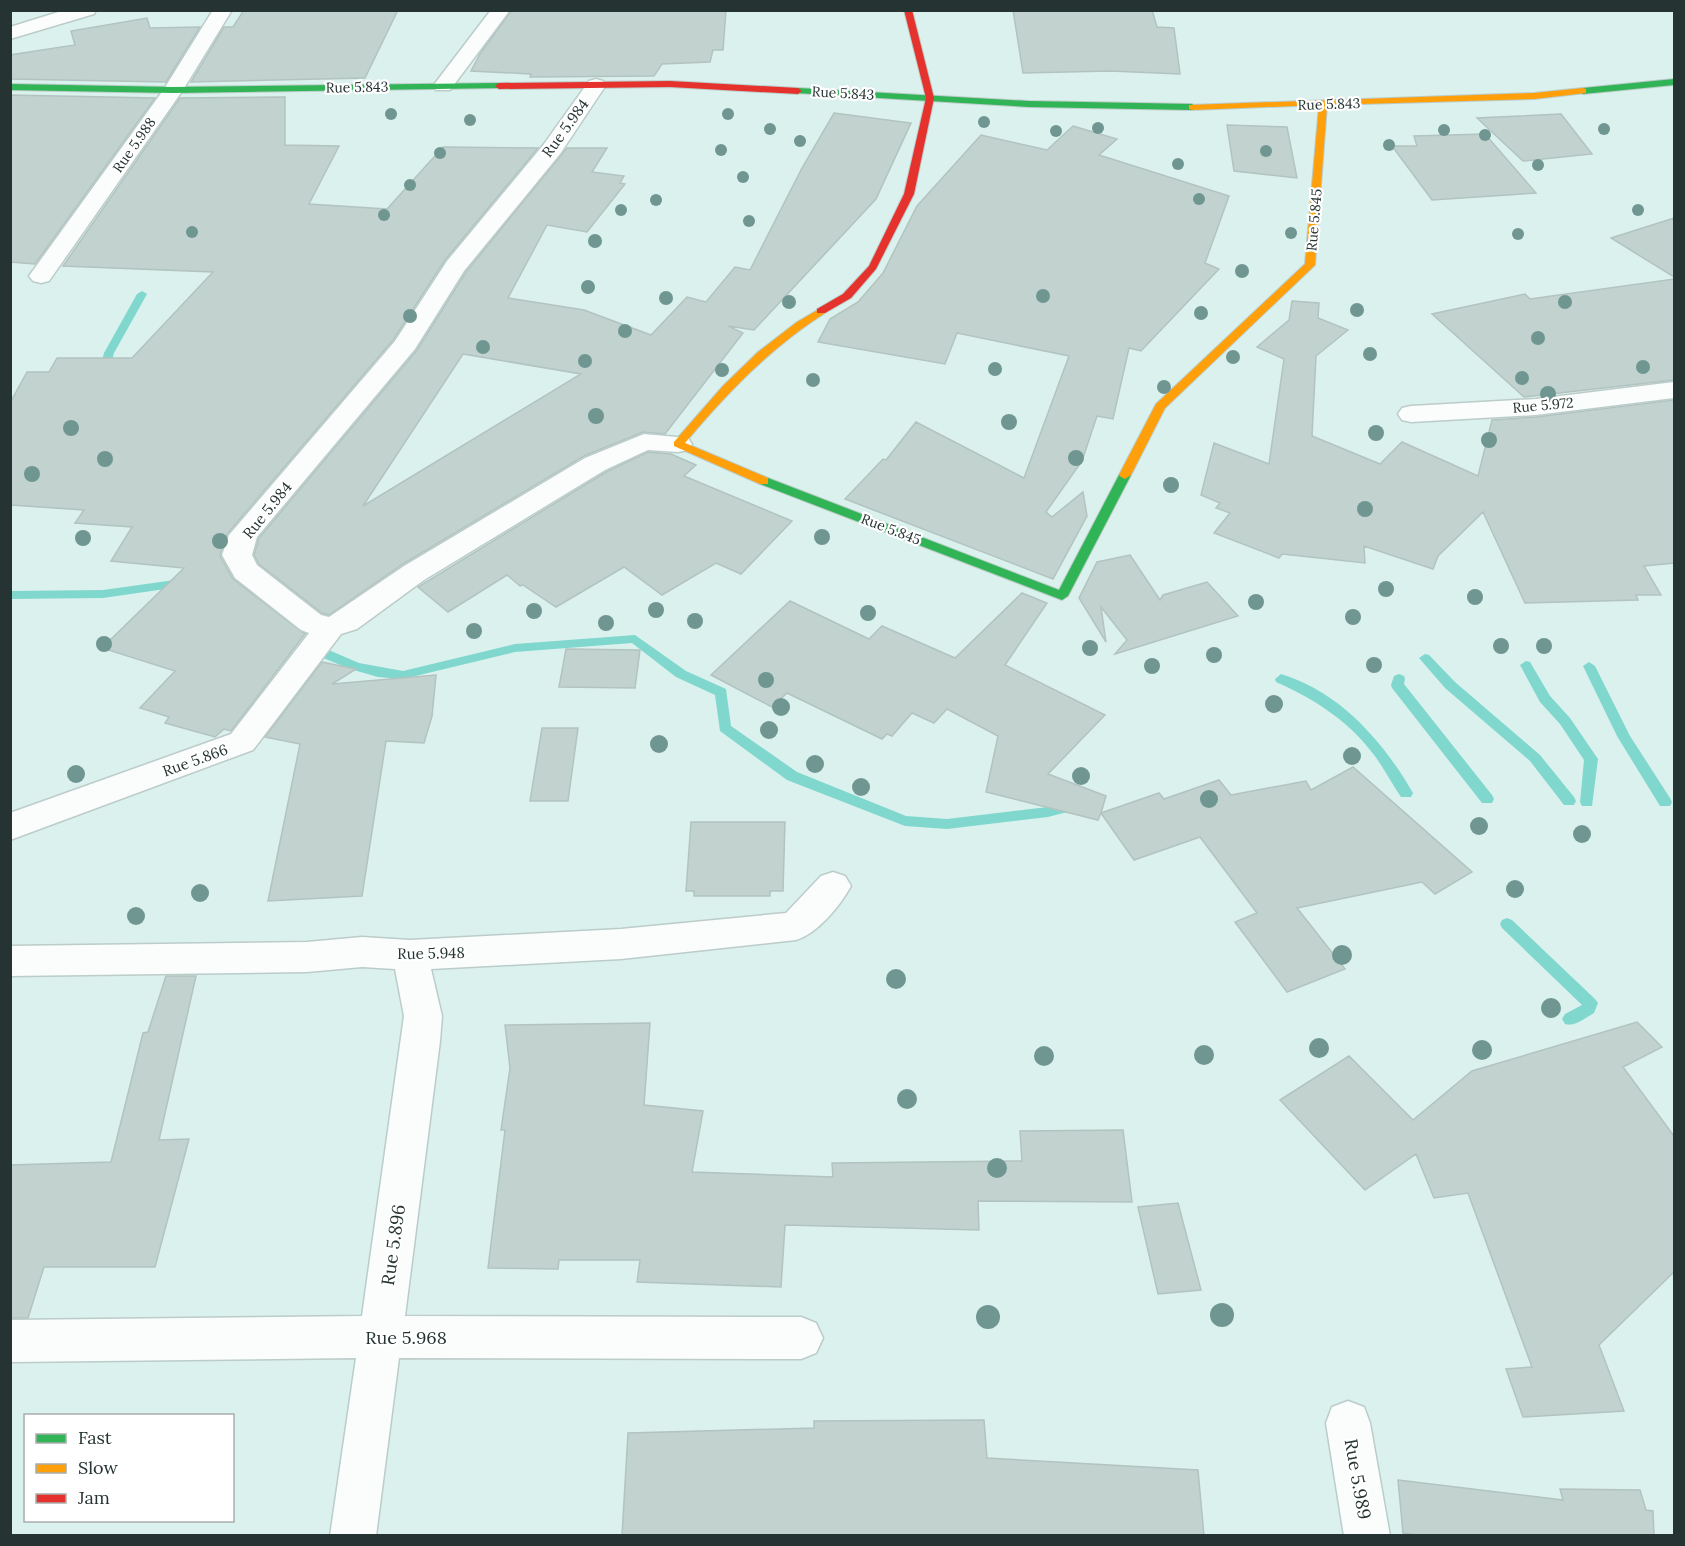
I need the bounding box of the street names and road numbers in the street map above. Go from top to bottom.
street label: Rue 5.843 [325,77,389,97]
street label: Rue 5.843 [811,82,875,104]
street label: Rue 5.843 [1297,94,1361,114]
street label: Rue 5.984 [537,95,593,161]
street label: Rue 5.988 [108,114,160,176]
street label: Rue 5.845 [1302,188,1326,252]
street label: Rue 5.972 [1512,393,1574,417]
street label: Rue 5.984 [238,478,296,542]
street label: Rue 5.845 [859,509,923,549]
street label: Rue 5.866 [160,739,230,781]
street label: Rue 5.948 [397,943,465,963]
street label: Rue 5.896 [376,1203,410,1287]
street label: Rue 5.968 [365,1326,447,1349]
street label: Rue 5.989 [1340,1437,1376,1521]

